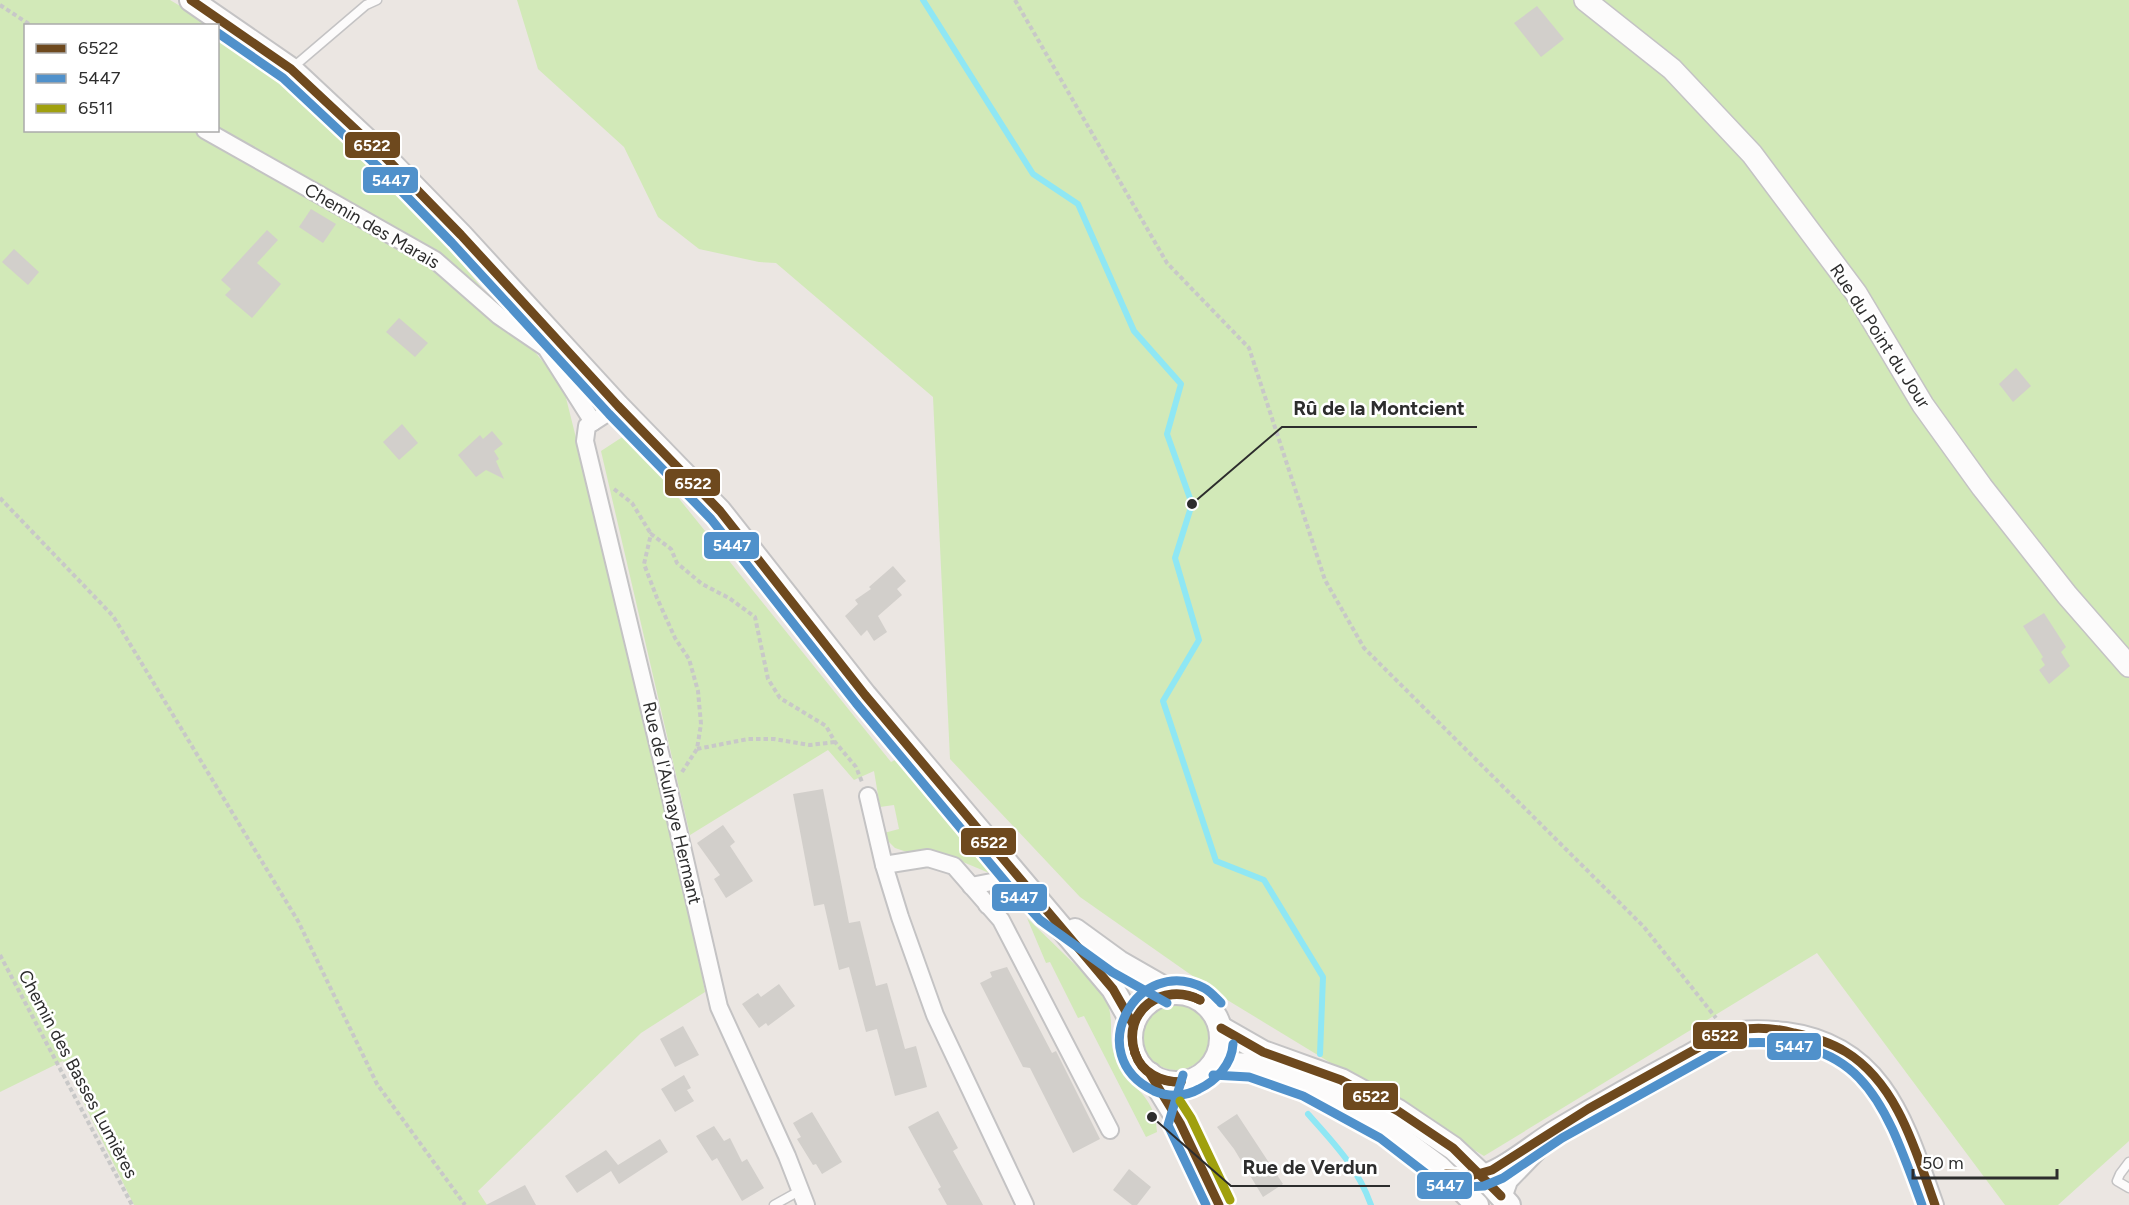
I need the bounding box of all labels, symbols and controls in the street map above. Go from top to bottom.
legend [24,24,219,132]
text: 6522 [78,37,119,59]
text: 5447 [78,67,121,89]
text: 6511 [78,97,113,119]
line badge: 6522 [344,131,401,159]
text: 6522 [353,136,391,155]
line badge: 5447 [362,166,419,194]
text: 5447 [372,171,410,190]
street label: Chemin des Marais [301,178,443,274]
street label: Rue du Point du Jour [1825,260,1935,412]
callout: Rû de la Montcient [1282,389,1477,427]
text: Rû de la Montcient [1293,396,1465,420]
line badge: 6522 [664,468,721,497]
text: 6522 [674,474,712,493]
line badge: 5447 [703,531,760,560]
text: 5447 [713,536,751,555]
street label: Rue de l'Aulnaye Hermant [638,699,706,907]
line badge: 6522 [960,827,1017,856]
text: 6522 [970,833,1008,852]
line badge: 5447 [991,883,1048,912]
text: 5447 [1000,888,1038,907]
street label: Chemin des Basses Lumières [14,966,142,1182]
line badge: 6522 [1692,1021,1748,1050]
text: 6522 [1701,1026,1739,1045]
line badge: 5447 [1766,1032,1822,1061]
text: 5447 [1775,1037,1813,1056]
line badge: 6522 [1342,1082,1399,1111]
text: 6522 [1352,1087,1390,1106]
scale bar [1913,1142,2057,1180]
callout: Rue de Verdun [1231,1148,1390,1186]
text: 50 m [1922,1152,1964,1174]
text: Rue de Verdun [1243,1155,1377,1179]
line badge: 5447 [1416,1171,1473,1200]
text: 5447 [1426,1176,1464,1195]

